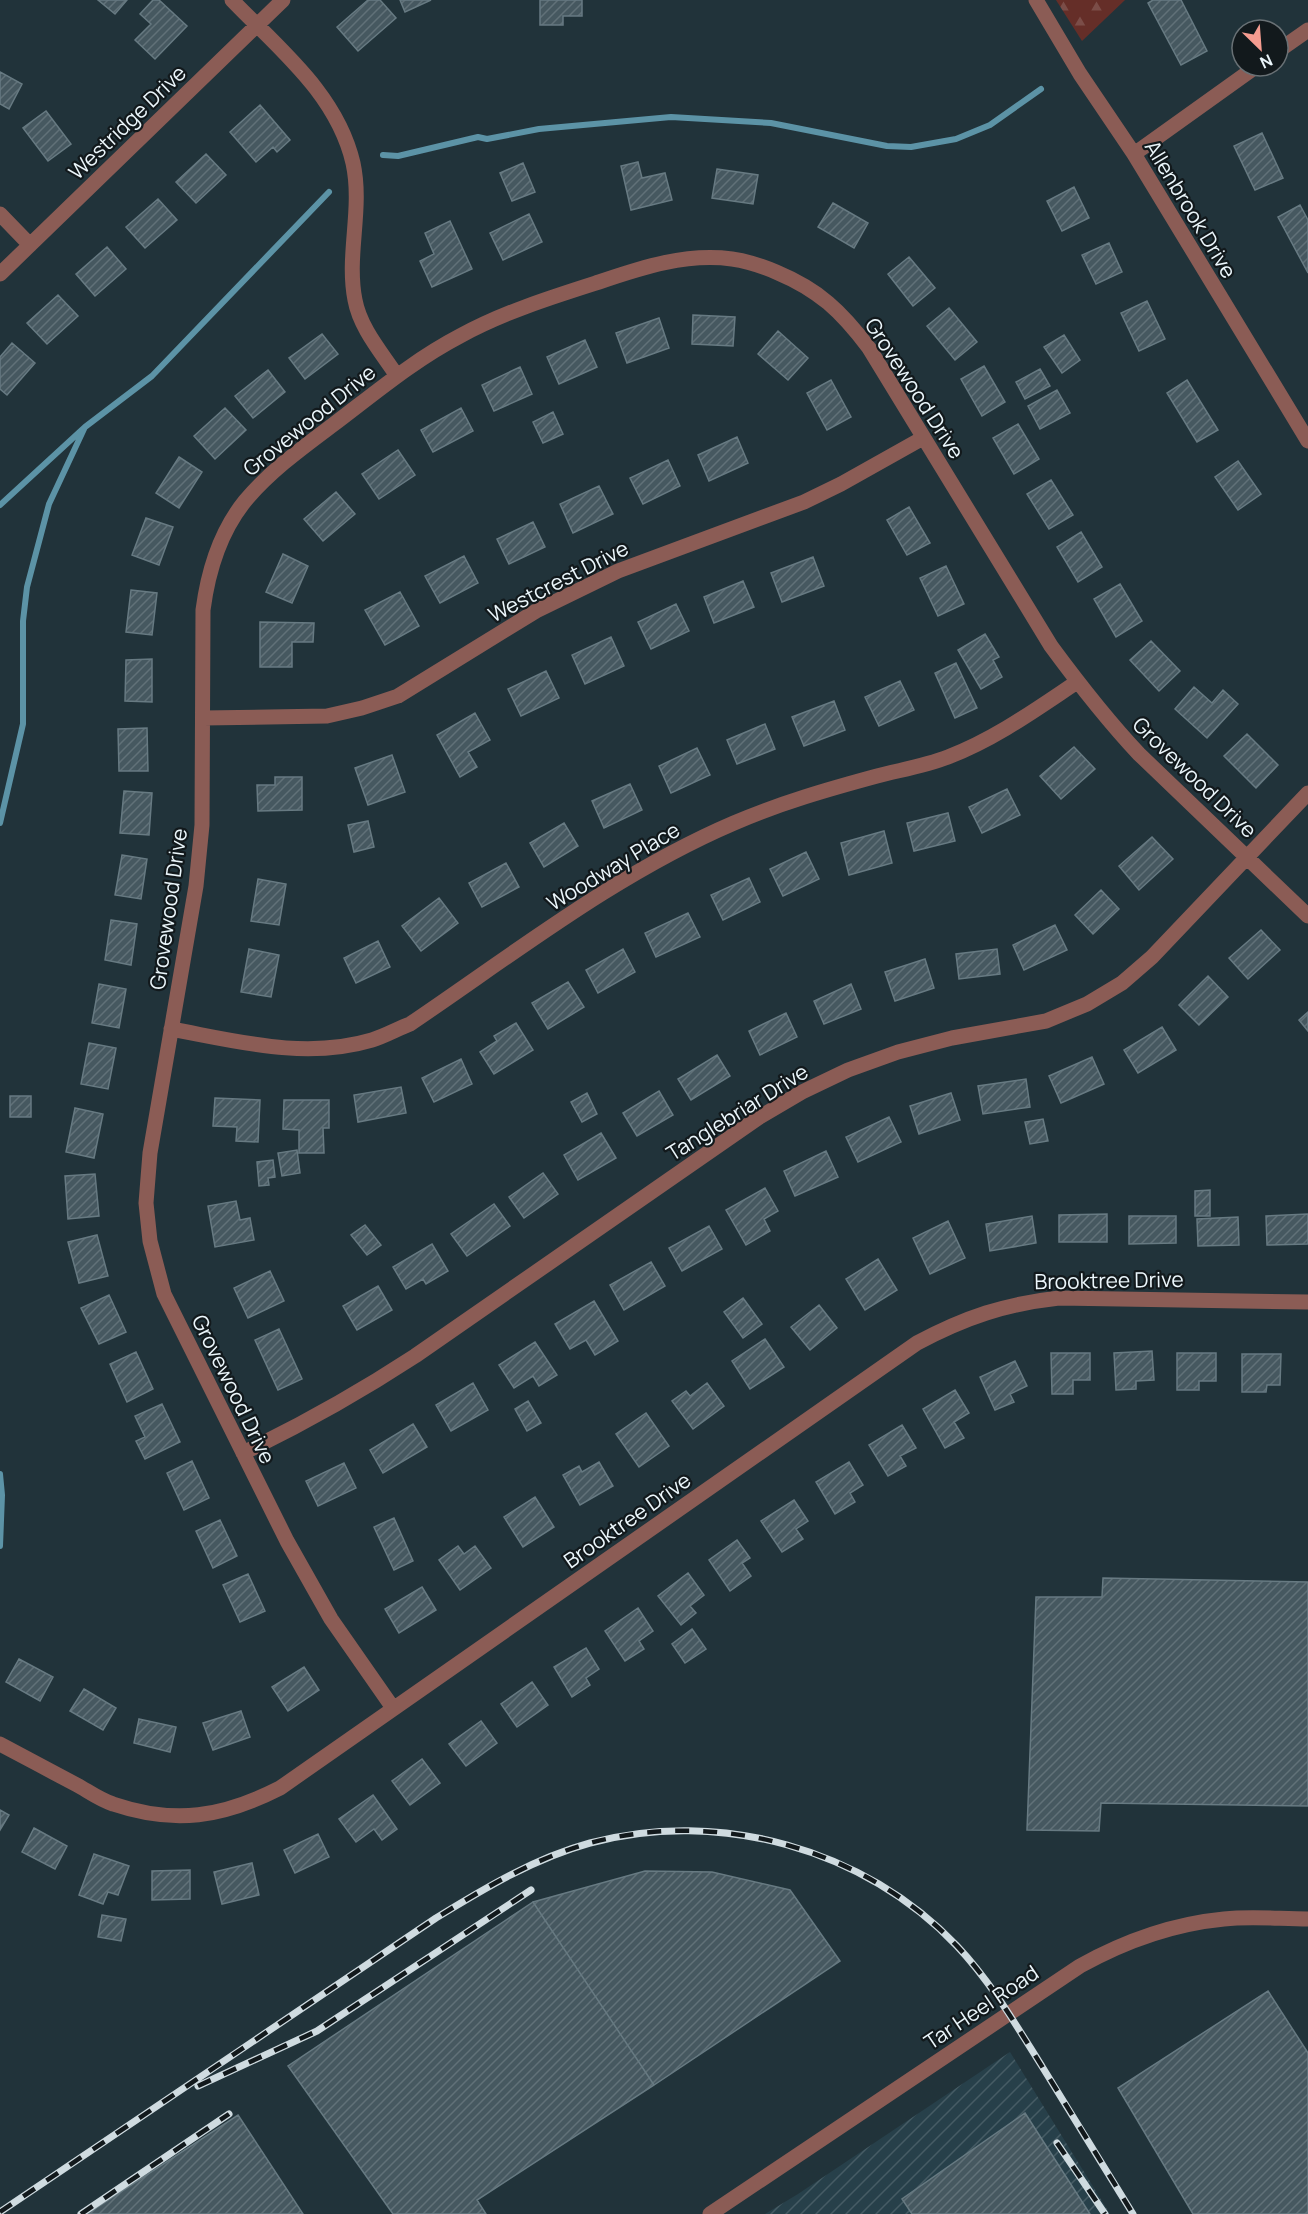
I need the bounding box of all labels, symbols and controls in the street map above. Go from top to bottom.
north arrow [1230,18,1290,78]
text: N [1256,49,1276,74]
street label: Westridge Drive [62,59,192,185]
street label: Allenbrook Drive [1139,135,1243,283]
street label: Grovewood Drive [859,312,971,464]
street label: Grovewood Drive [237,358,381,482]
street label: Westcrest Drive [483,534,633,628]
street label: Grovewood Drive [1127,710,1263,844]
street label: Woodway Place [541,815,685,917]
street label: Grovewood Drive [143,827,193,991]
street label: Tanglebriar Drive [661,1057,813,1167]
street label: Brooktree Drive [1034,1265,1184,1295]
street label: Grovewood Drive [186,1310,282,1468]
street label: Brooktree Drive [558,1466,696,1574]
street label: Tar Heel Road [918,1958,1044,2056]

